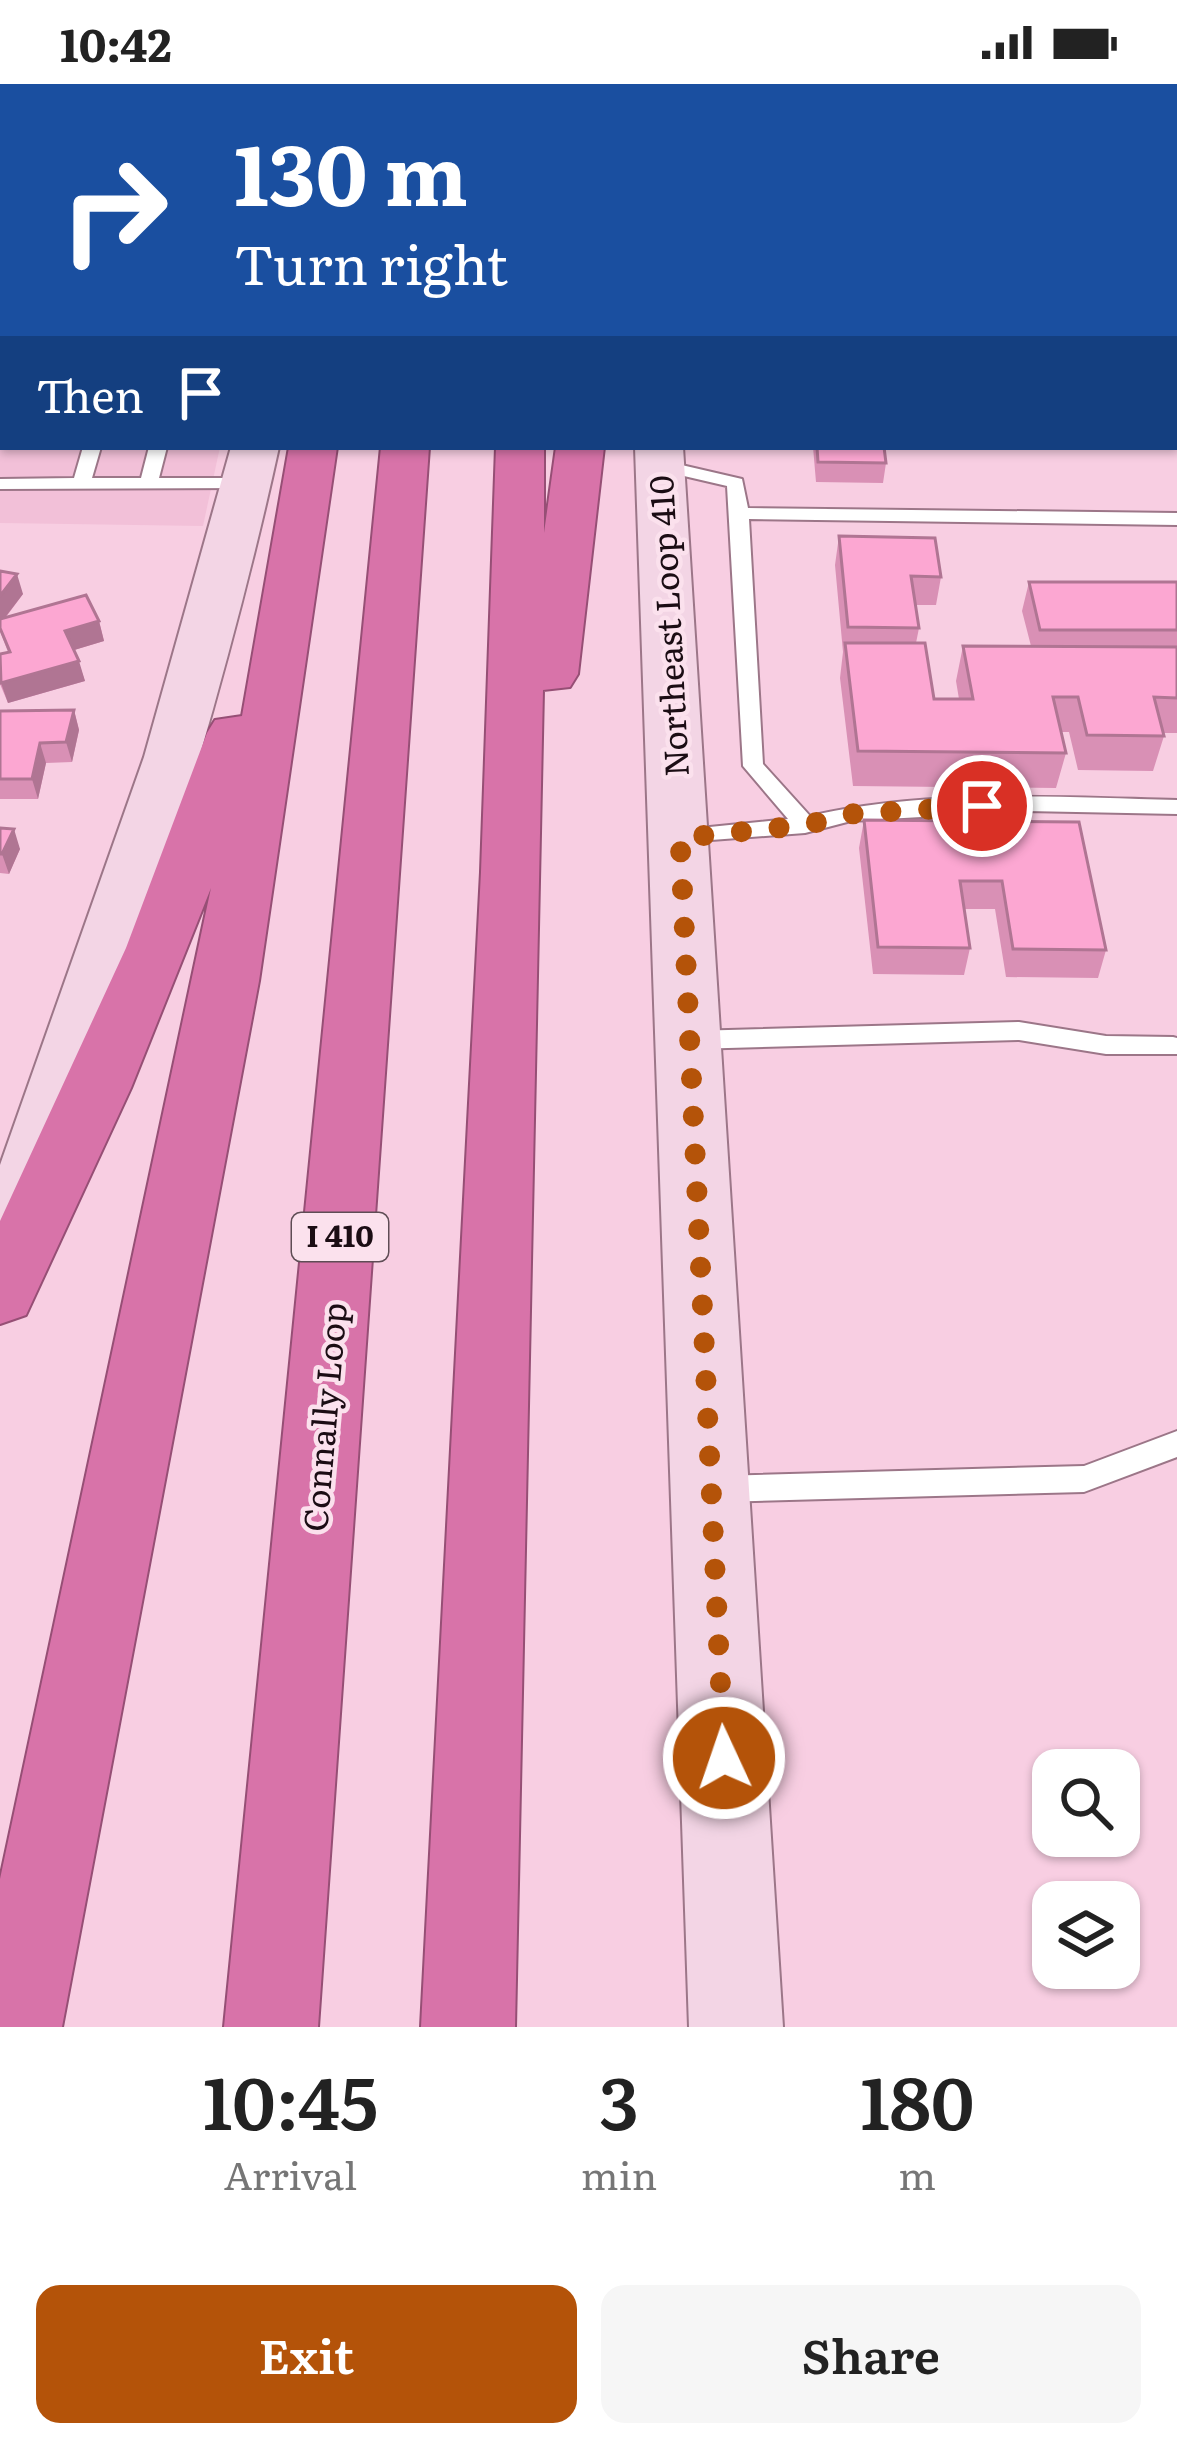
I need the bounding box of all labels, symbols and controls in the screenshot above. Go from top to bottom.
text: 10:42 [60,9,172,76]
text: 130 m [234,107,468,232]
icon: right [36,132,192,288]
text: Turn right [234,221,508,302]
text: Then [36,360,144,427]
icon: arrive [168,360,234,426]
street label: Northeast Loop 410 [634,474,699,778]
pin [931,755,1033,857]
icon: arrive [949,773,1015,839]
road number: I 410 [292,1213,388,1261]
street label: Connally Loop [288,1300,357,1533]
position arrow [661,1695,787,1821]
map controls [1032,1749,1140,1989]
button: search [1032,1749,1140,1857]
button: layers [1032,1881,1140,1989]
text: 10:45 [203,2045,378,2152]
text: 3 [599,2045,639,2152]
text: 180 [860,2045,974,2152]
text: Arrival [224,2144,357,2202]
text: min [581,2144,657,2202]
text: m [898,2144,936,2202]
button: Exit [36,2285,577,2423]
button: Share [601,2285,1141,2423]

